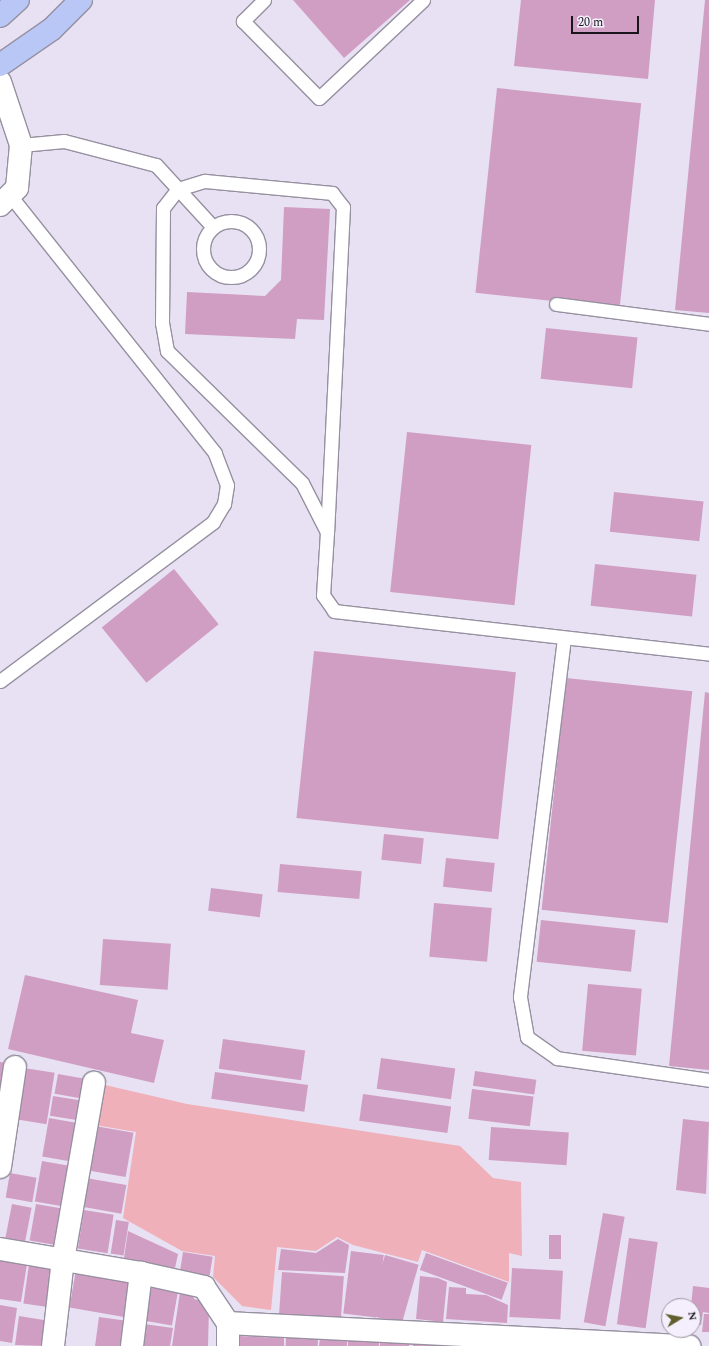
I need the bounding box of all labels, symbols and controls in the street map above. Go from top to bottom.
scale bar [573,8,641,34]
text: 20 m [578,13,603,32]
north arrow [661,1298,701,1338]
text: N [683,1310,701,1322]

